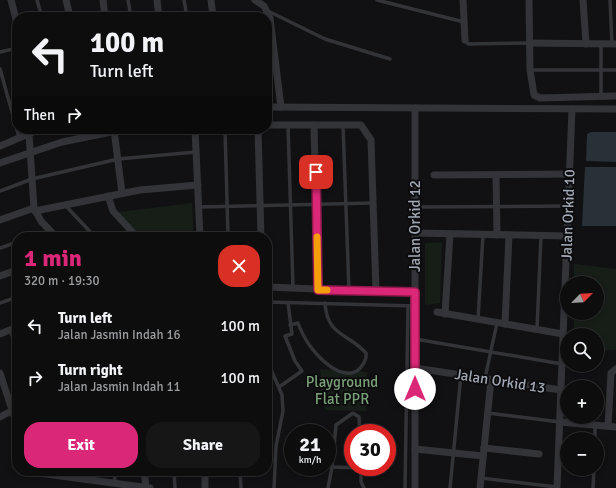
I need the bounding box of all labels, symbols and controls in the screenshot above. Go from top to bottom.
text: 100 m [90,26,164,60]
icon: left [24,28,76,80]
text: Turn left [90,60,153,82]
icon: right [63,104,85,126]
text: Then [24,106,55,124]
pin [299,155,333,189]
icon: arrive [305,161,327,183]
street label: Jalan Orkid 10 [557,169,579,261]
street label: Jalan Orkid 12 [406,180,424,272]
text: 1 min [24,243,82,273]
button: close [218,245,260,287]
text: 320 m · 19:30 [24,273,100,289]
north arrow [560,276,604,320]
map controls [560,276,604,476]
text: Turn left [58,309,112,327]
icon: left [24,315,46,337]
text: 100 m [220,317,260,335]
text: Jalan Jasmin Indah 16 [58,327,180,343]
button: search [560,328,604,372]
text: Turn right [58,361,123,379]
street label: Jalan Orkid 13 [453,365,547,397]
icon: right [24,367,46,389]
position arrow [394,368,436,410]
text: 100 m [220,369,260,387]
park label: Playground Flat PPR [306,373,378,408]
text: Jalan Jasmin Indah 11 [58,379,180,395]
button: + [560,380,604,424]
button: Exit [24,422,138,468]
button: Share [146,422,260,468]
speed limit sign: 30 [344,424,396,476]
text: 21 [299,432,321,457]
button: − [560,432,604,476]
text: km/h [299,454,321,466]

